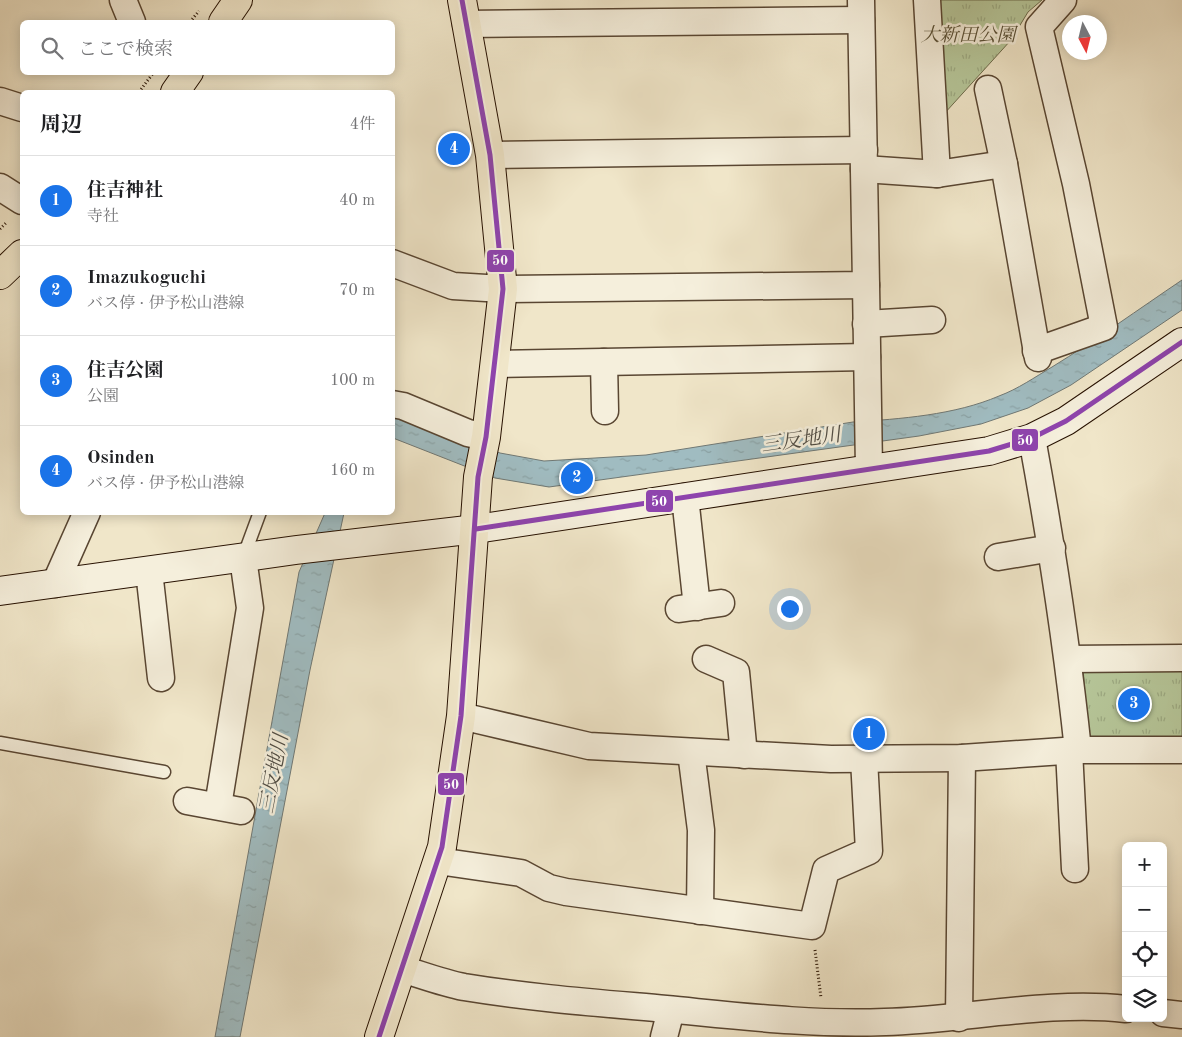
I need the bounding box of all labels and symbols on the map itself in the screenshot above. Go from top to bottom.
north arrow [1062,15,1107,60]
park label: 大新田公園 [920,25,1018,46]
pin: 4 [438,130,470,168]
line badge: 50 [486,249,515,273]
text: 50 [492,254,508,268]
water label: 三反地川 [760,423,844,456]
line badge: 50 [1011,428,1039,452]
text: 50 [1017,434,1033,448]
pin: 2 [561,459,593,497]
line badge: 50 [645,489,674,513]
text: 50 [651,495,667,509]
your location [777,596,803,622]
pin: 3 [1118,685,1150,723]
pin: 1 [853,715,885,753]
water label: 三反地川 [256,730,293,815]
line badge: 50 [437,772,465,796]
text: 50 [443,778,459,792]

